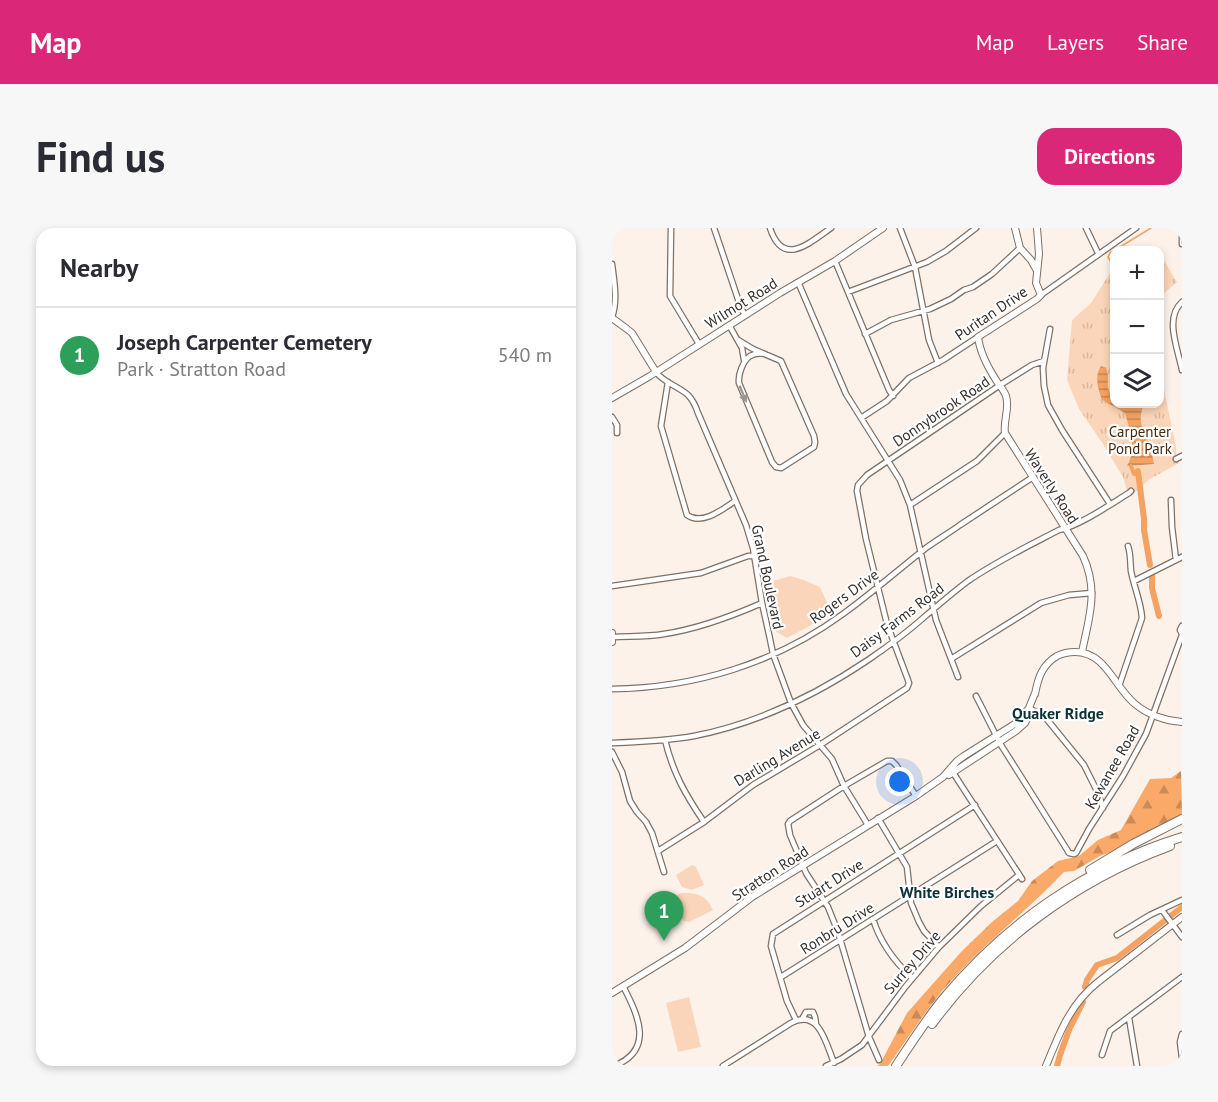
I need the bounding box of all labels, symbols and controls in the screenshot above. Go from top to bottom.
text: Map [30,24,81,61]
text: Map [976,29,1014,56]
text: Layers [1047,29,1104,56]
text: Share [1137,29,1188,56]
button: Directions [1037,128,1182,185]
text: Find us [36,129,165,184]
map controls [1110,246,1164,408]
button: + [1110,246,1164,300]
text: Nearby [60,251,138,284]
street label: Wilmot Road [701,273,781,333]
street label: Puritan Drive [951,282,1031,344]
button: − [1110,300,1164,354]
text: Joseph Carpenter Cemetery [117,328,372,356]
text: 1 [74,342,85,368]
text: 540 m [498,342,552,368]
button: layers [1110,354,1164,408]
text: Park · Stratton Road [117,356,286,382]
street label: Donnybrook Road [889,372,993,450]
one-way arrow [739,386,748,403]
park label: Carpenter Pond Park [1108,422,1173,458]
street label: Waverly Road [1021,445,1083,527]
street label: Grand Boulevard [748,523,788,631]
street label: Rogers Drive [806,565,882,627]
street label: Daisy Farms Road [846,579,948,661]
district label: Quaker Ridge [1012,703,1104,723]
street label: Kewanee Road [1080,722,1144,812]
street label: Darling Avenue [730,724,824,790]
your location [885,767,914,796]
street label: Stratton Road [728,841,812,905]
street label: Stuart Drive [791,855,867,911]
district label: White Birches [900,882,994,902]
pin: 1 [644,892,684,941]
street label: Ronbru Drive [797,898,877,958]
street label: Surrey Drive [879,926,945,998]

